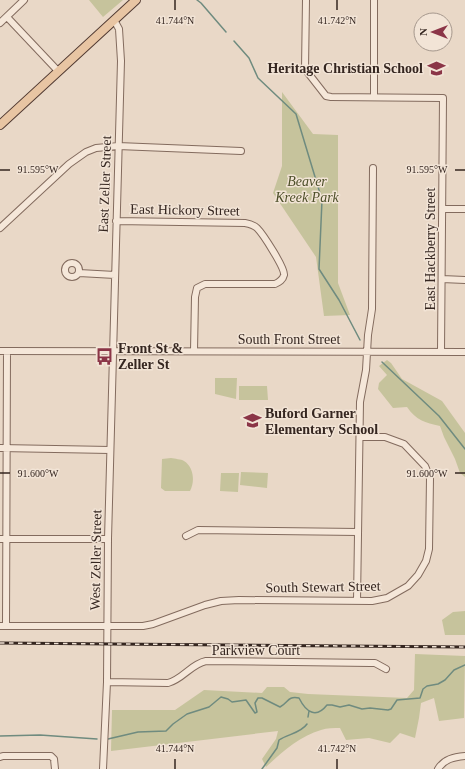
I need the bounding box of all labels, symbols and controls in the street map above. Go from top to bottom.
north arrow [413,12,453,52]
text: 41.744°N [156,15,194,26]
text: 41.742°N [318,15,356,26]
text: N [417,28,429,36]
school or university icon: Heritage Christian School [426,58,446,78]
place label: Heritage Christian School [267,61,423,76]
street label: East Zeller Street [96,135,114,233]
text: 91.595°W [18,164,59,175]
text: 91.595°W [407,164,448,175]
park label: Beaver Kreek Park [274,174,340,205]
street label: East Hackberry Street [423,187,438,310]
street label: East Hickory Street [130,202,240,218]
street label: South Front Street [238,332,340,347]
place label: Front St & Zeller St [118,341,183,372]
bus stop icon: Front St & Zeller St [95,346,115,366]
place label: Buford Garner Elementary School [265,406,378,437]
school or university icon: Buford Garner Elementary School [242,411,262,431]
text: 91.600°W [18,468,59,479]
text: 91.600°W [407,468,448,479]
street label: West Zeller Street [88,509,104,610]
street label: South Stewart Street [265,578,381,596]
street label: Parkview Court [212,643,300,658]
text: 41.744°N [156,743,194,754]
text: 41.742°N [318,743,356,754]

